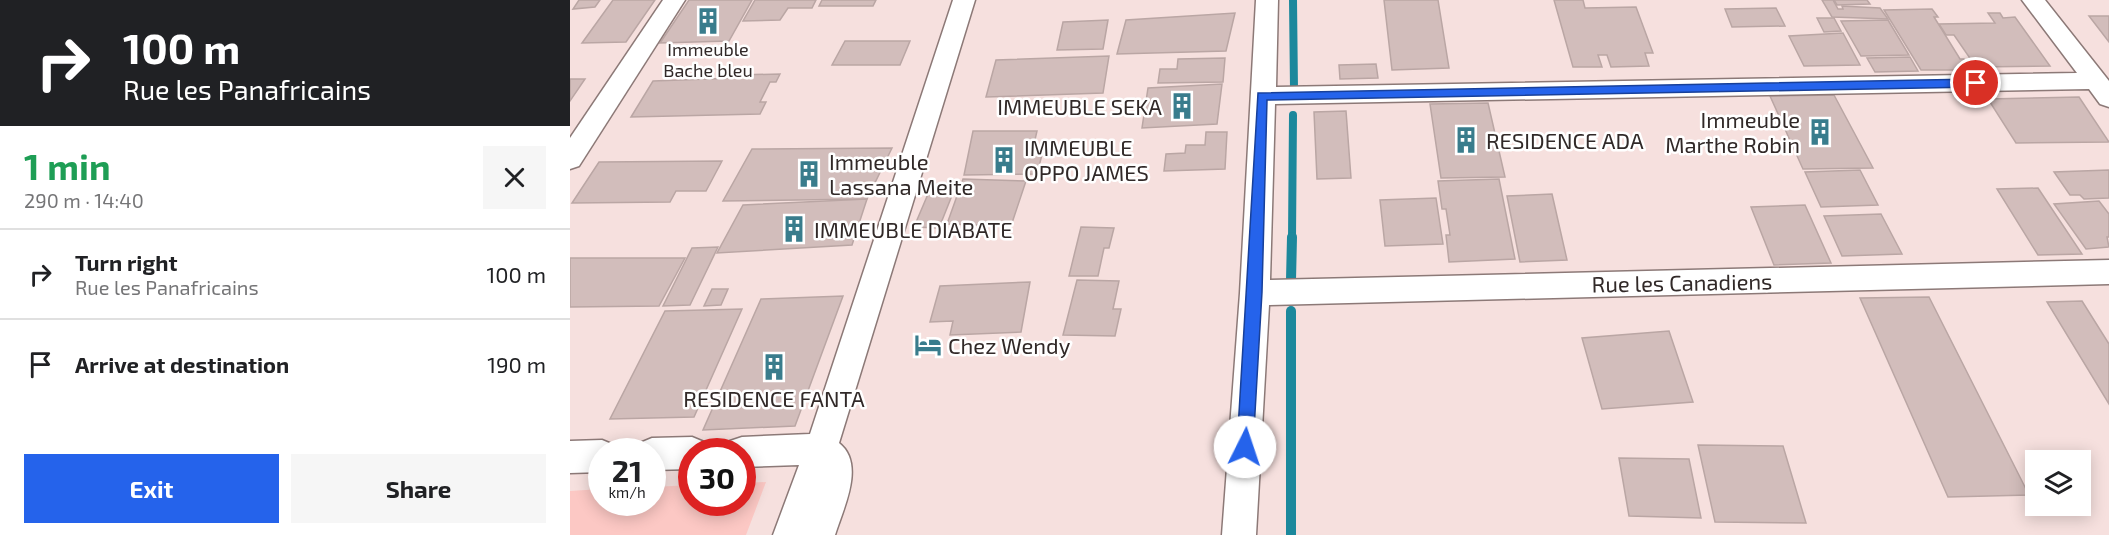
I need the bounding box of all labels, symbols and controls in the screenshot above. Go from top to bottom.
building icon: Immeuble Bache bleu [693,6,723,36]
text: 100 m [123,22,240,72]
icon: right [24,24,102,102]
place label: Immeuble Bache bleu [663,38,753,81]
pin [1950,57,2001,108]
icon: arrive [1959,66,1992,99]
text: Rue les Panafricains [123,73,371,105]
building icon: IMMEUBLE SEKA [1167,91,1197,121]
place label: IMMEUBLE SEKA [997,93,1162,119]
place label: Immeuble Marthe Robin [1665,106,1800,157]
building icon: Immeuble Marthe Robin [1805,117,1835,147]
building icon: RESIDENCE ADA [1451,125,1481,155]
place label: RESIDENCE ADA [1486,127,1644,153]
place label: IMMEUBLE OPPO JAMES [1024,134,1149,185]
text: 1 min [24,144,111,187]
building icon: IMMEUBLE OPPO JAMES [989,145,1019,175]
button: close [483,146,546,209]
place label: Immeuble Lassana Meite [829,148,973,199]
building icon: Immeuble Lassana Meite [794,159,824,189]
text: 290 m · 14:40 [24,188,144,212]
building icon: IMMEUBLE DIABATE [779,214,809,244]
place label: IMMEUBLE DIABATE [814,216,1013,242]
text: Turn right [75,249,177,275]
icon: right [24,258,57,291]
text: 100 m [487,261,546,287]
street label: Rue les Canadiens [1591,267,1773,297]
text: Rue les Panafricains [75,275,259,299]
hotel icon: Chez Wendy [913,330,943,360]
place label: Chez Wendy [948,332,1071,358]
icon: arrive [24,348,57,381]
text: Arrive at destination [75,351,289,377]
text: 190 m [487,351,546,377]
building icon: RESIDENCE FANTA [759,352,789,382]
place label: RESIDENCE FANTA [683,385,865,411]
position arrow [1213,415,1277,479]
speed limit sign: 30 [678,438,756,516]
map controls [2025,450,2091,516]
button: layers [2025,450,2091,516]
text: 21 [612,452,642,488]
button: Exit [24,454,279,523]
button: Share [291,454,546,523]
text: km/h [608,483,646,501]

